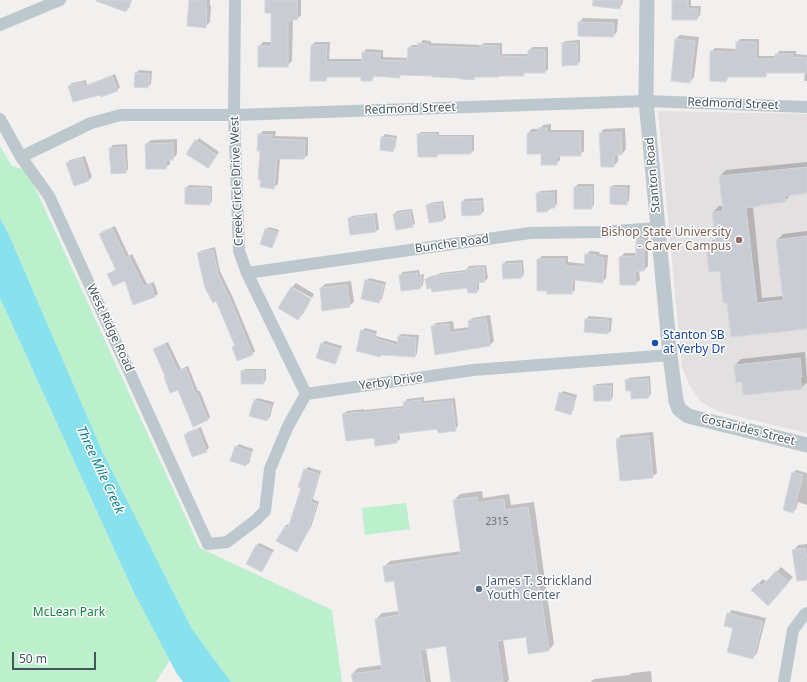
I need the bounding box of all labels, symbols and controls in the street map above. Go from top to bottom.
street label: Redmond Street [687,95,779,113]
street label: Redmond Street [364,100,456,118]
street label: Creek Circle Drive West [228,116,246,246]
street label: Stanton Road [643,137,663,213]
place label: Bishop State University - Carver Campus [601,226,731,254]
street label: Bunche Road [414,232,490,256]
marker: Bishop State University - Carver Campus [734,235,744,245]
street label: West Ridge Road [83,282,137,374]
place label: Stanton SB at Yerby Dr [663,329,725,357]
marker: Stanton SB at Yerby Dr [650,338,660,348]
street label: Yerby Drive [358,370,424,394]
street label: Costarides Street [700,411,796,449]
water label: Three Mile Creek [73,424,127,516]
house number: 2315 [486,516,508,528]
place label: James T. Strickland Youth Center [487,575,592,603]
marker: James T. Strickland Youth Center [474,584,484,594]
park label: McLean Park [33,606,105,620]
scale bar [14,644,98,670]
text: 50 m [19,650,47,667]

